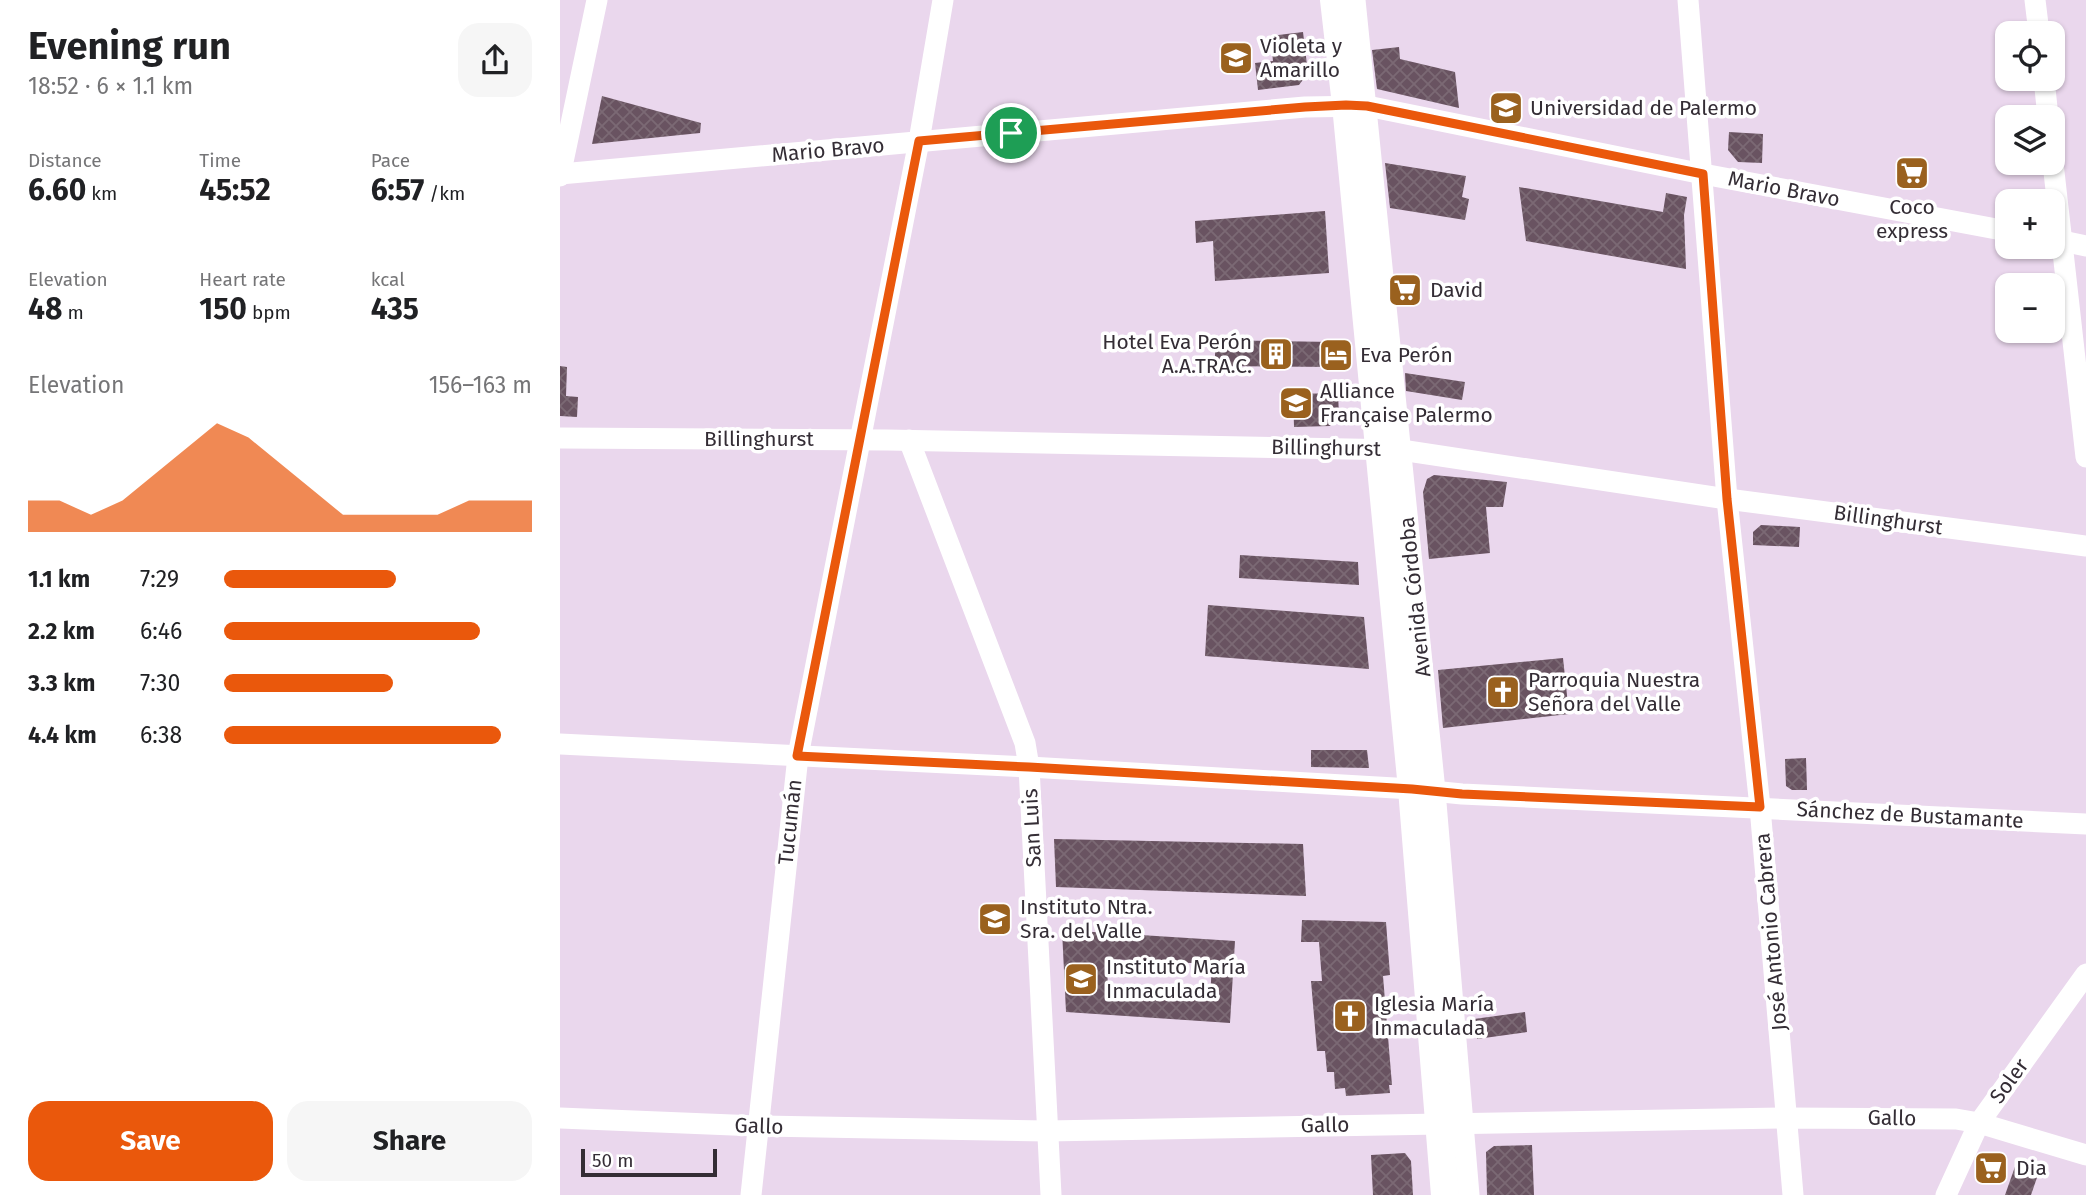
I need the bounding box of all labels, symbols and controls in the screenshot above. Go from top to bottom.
map controls [1995,21,2065,343]
button: locate [1995,21,2065,91]
text: Evening run [28,23,231,69]
button: share [458,23,532,97]
place label: Violeta y Amarillo [1260,33,1343,83]
school or university icon: Violeta y Amarillo [1217,39,1255,77]
text: 18:52 · 6 × 1.1 km [28,72,193,100]
school or university icon: Universidad de Palermo [1487,89,1525,127]
place label: Universidad de Palermo [1530,95,1757,121]
pin [981,103,1041,163]
button: layers [1995,105,2065,175]
icon: arrive [992,114,1030,152]
street label: Mario Bravo [770,132,886,168]
text: Distance [28,149,102,172]
text: Time [199,149,241,172]
text: Pace [371,149,410,172]
supermarket icon: Coco express [1893,154,1931,192]
street label: Mario Bravo [1726,165,1842,213]
text: 6.60 [28,172,86,208]
text: 45:52 [199,172,271,208]
text: 6:57 [371,172,424,208]
text: km [86,182,117,205]
text: /km [424,182,465,205]
button: + [1995,189,2065,259]
place label: Coco express [1876,194,1948,244]
text: Elevation [28,268,108,291]
text: Heart rate [199,268,286,291]
text: kcal [371,268,405,291]
supermarket icon: David [1386,271,1424,309]
button: − [1995,273,2065,343]
place label: David [1430,277,1483,303]
text: 48 [28,291,62,327]
text: 150 [199,291,247,327]
text: 435 [371,291,419,327]
text: m [62,301,84,324]
text: bpm [247,301,291,324]
place label: Hotel Eva Perón A.A.TRA.C. [1102,329,1252,379]
building icon: Hotel Eva Perón A.A.TRA.C. [1257,335,1295,373]
hotel icon: Eva Perón [1317,336,1355,374]
place label: Eva Perón [1360,342,1453,368]
text: Elevation [28,371,124,399]
text: 156–163 m [429,371,532,399]
place label: Alliance Française Palermo [1320,378,1493,428]
school or university icon: Alliance Française Palermo [1277,384,1315,422]
street label: Billinghurst [704,426,814,452]
street label: Billinghurst [1271,434,1382,462]
street label: Billinghurst [1832,499,1945,541]
street label: Avenida Córdoba [1394,516,1436,678]
text: 1.1 km [28,565,90,593]
text: 7:29 [140,565,179,593]
text: 2.2 km [28,617,95,645]
text: 6:46 [140,617,182,645]
place label: Parroquia Nuestra Señora del Valle [1528,667,1700,717]
text: 3.3 km [28,669,95,697]
text: 7:30 [140,669,180,697]
church icon: Parroquia Nuestra Señora del Valle [1484,673,1522,711]
text: 4.4 km [28,721,97,749]
text: 6:38 [140,721,182,749]
street label: Tucumán [773,778,807,866]
street label: San Luis [1017,788,1047,868]
street label: Sánchez de Bustamante [1796,796,2024,834]
street label: José Antonio Cabrera [1749,832,1793,1032]
place label: Instituto Ntra. Sra. del Valle [1020,894,1152,944]
school or university icon: Instituto Ntra. Sra. del Valle [976,900,1014,938]
place label: Instituto María Inmaculada [1106,954,1246,1004]
school or university icon: Instituto María Inmaculada [1062,960,1100,998]
place label: Iglesia María Inmaculada [1374,991,1495,1041]
church icon: Iglesia María Inmaculada [1331,997,1369,1035]
street label: Soler [1984,1053,2034,1109]
button: Save [28,1101,273,1181]
button: Share [287,1101,532,1181]
street label: Gallo [1867,1105,1917,1131]
street label: Gallo [734,1112,784,1140]
street label: Gallo [1300,1112,1350,1138]
scale bar [581,1146,718,1178]
text: 50 m [592,1149,633,1172]
supermarket icon: Dia [1972,1149,2010,1187]
place label: Dia [2016,1155,2047,1181]

